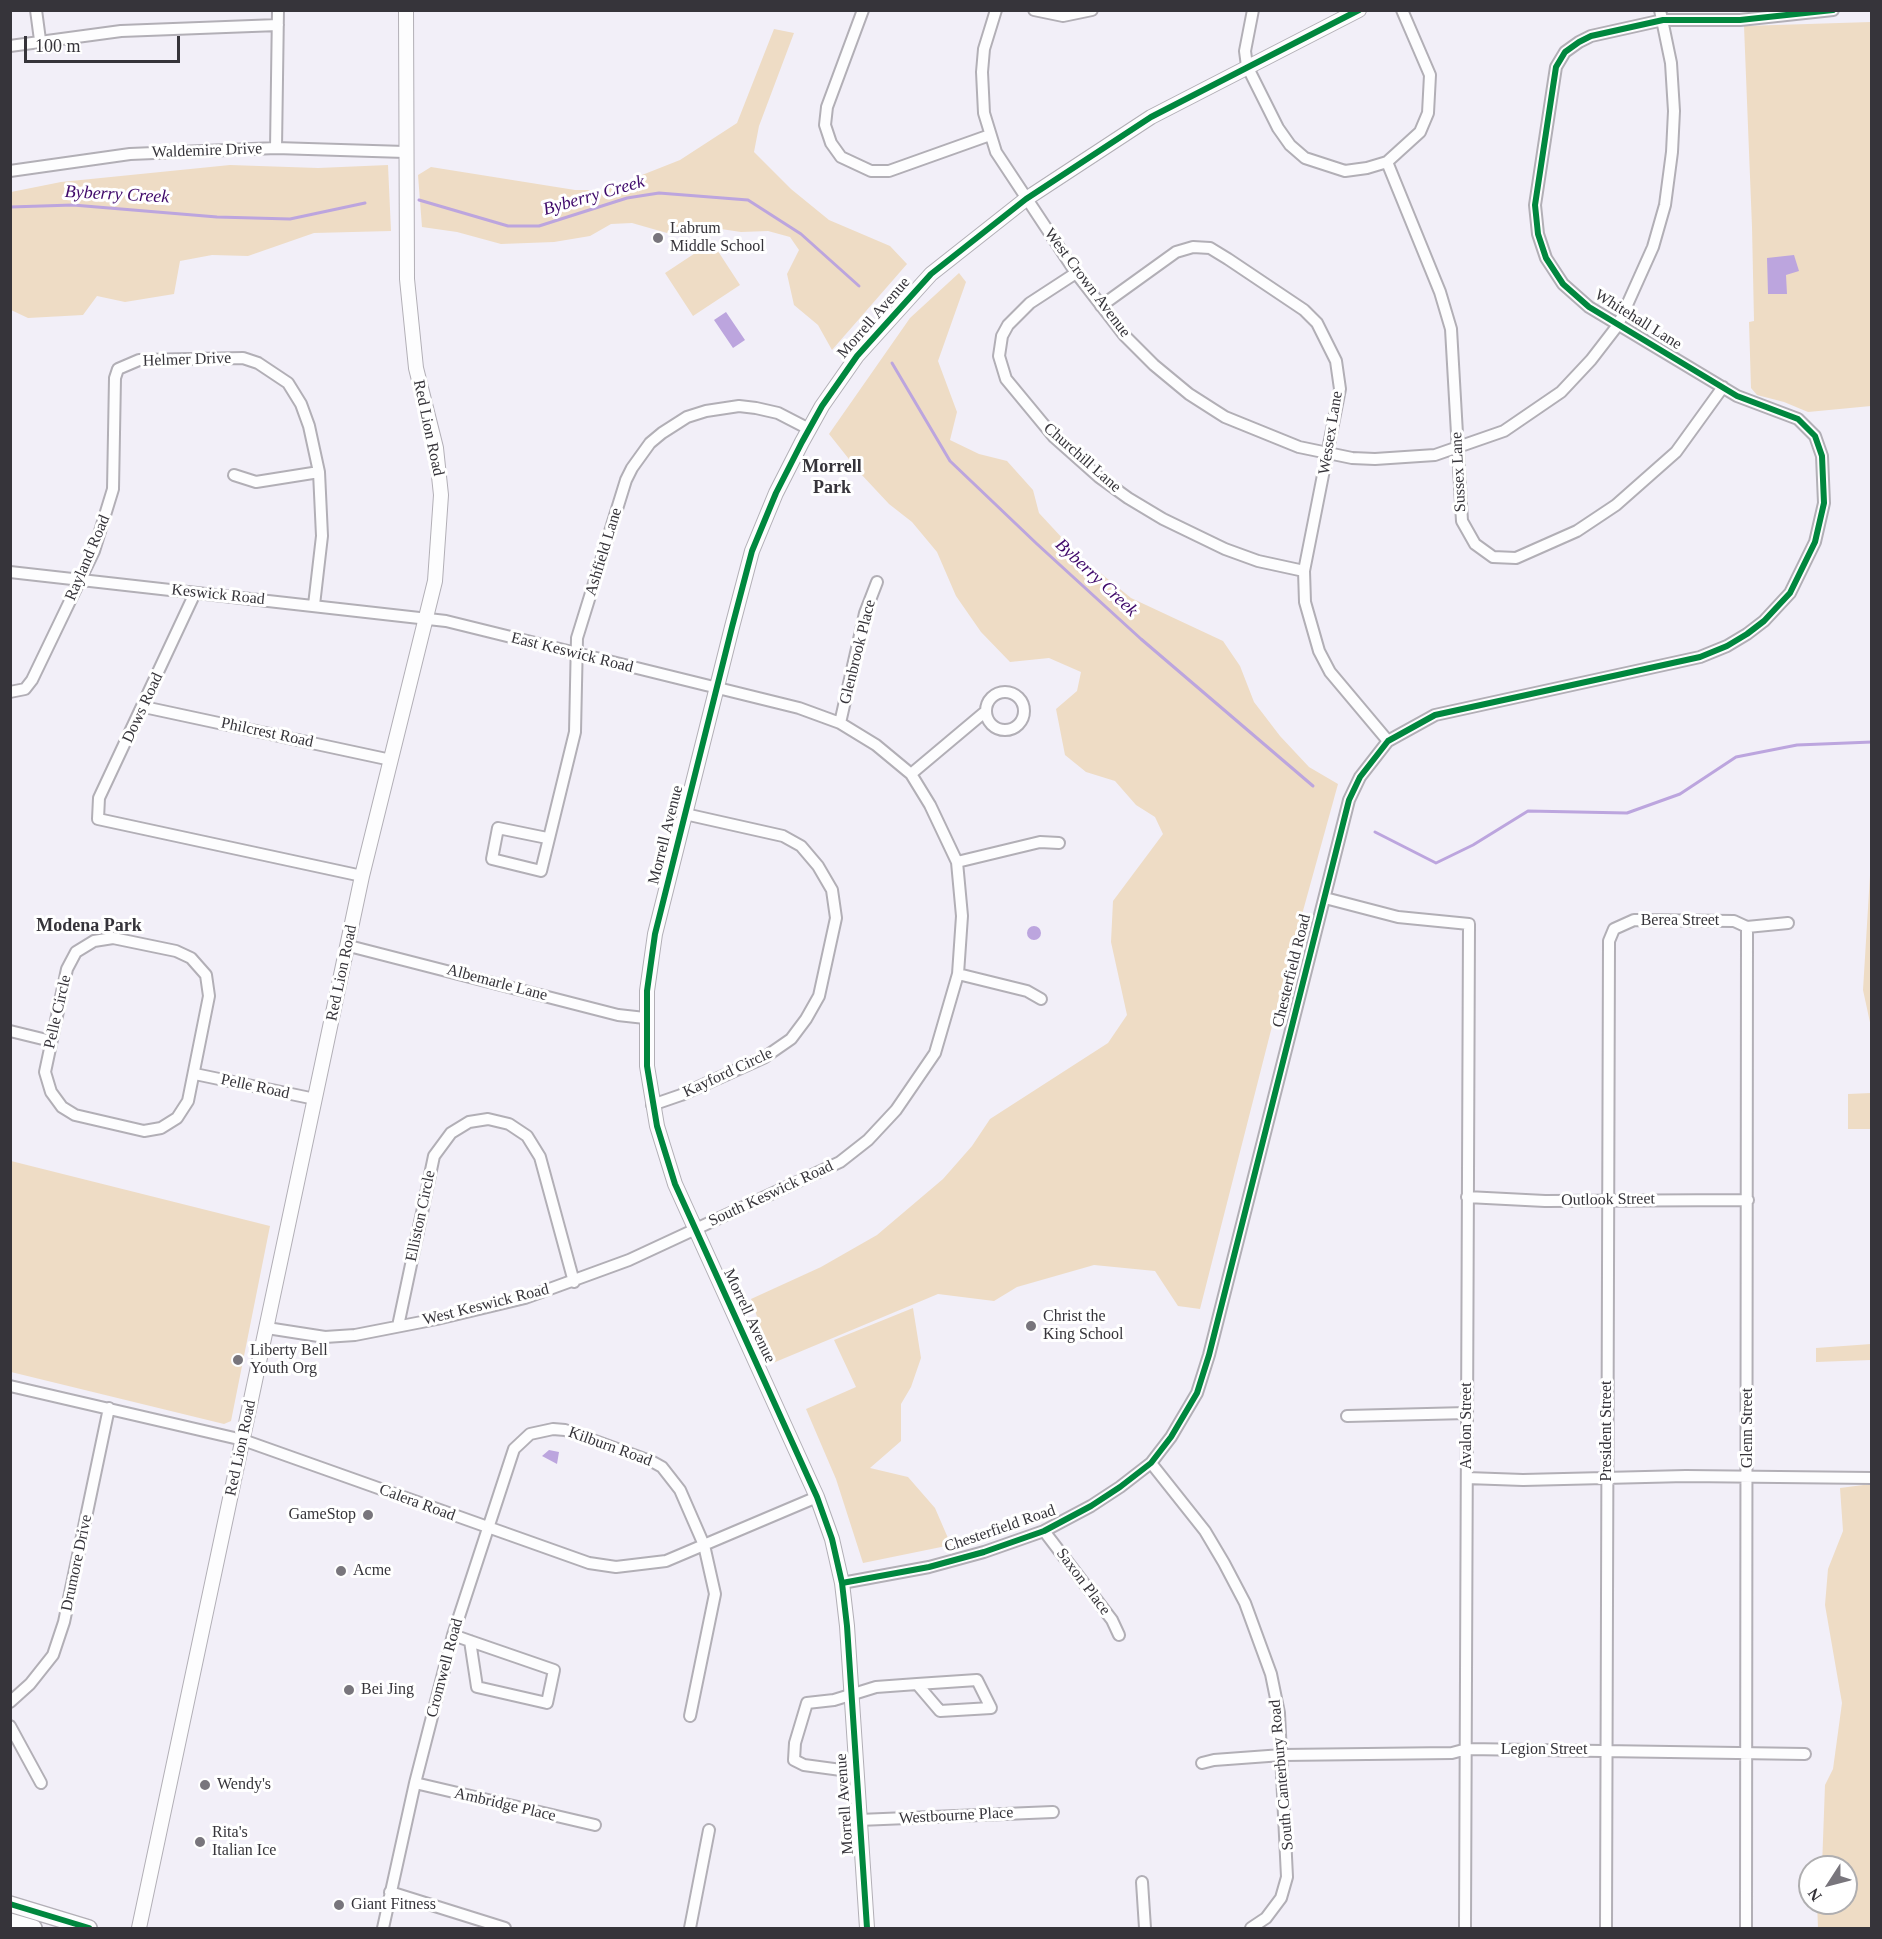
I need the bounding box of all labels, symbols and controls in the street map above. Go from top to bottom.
scale bar [27,24,183,62]
text: 100 m [35,36,81,56]
street label: Waldemire Drive [152,139,262,163]
water label: Byberry Creek [541,171,647,221]
water label: Byberry Creek [64,181,170,209]
place label: Labrum Middle School [670,219,765,257]
street label: West Crown Avenue [1040,225,1134,341]
marker: Labrum Middle School [651,231,665,245]
street label: Morrell Avenue [833,273,915,363]
street label: Whitehall Lane [1591,286,1685,354]
street label: Helmer Drive [142,349,232,371]
street label: Red Lion Road [408,378,448,478]
street label: Wessex Lane [1315,390,1347,476]
street label: Churchill Lane [1039,419,1125,497]
street label: Sussex Lane [1447,431,1471,513]
district label: Morrell Park [802,456,862,498]
street label: Ashfield Lane [582,506,626,598]
street label: Rayland Road [61,512,115,604]
water label: Byberry Creek [1050,534,1142,622]
street label: Keswick Road [170,581,266,609]
street label: Glenbrook Place [836,598,880,706]
street label: East Keswick Road [509,629,635,677]
street label: Dows Road [118,670,168,746]
street label: Philcrest Road [219,714,315,752]
street label: Morrell Avenue [644,783,688,887]
street label: Berea Street [1641,911,1719,931]
street label: Chesterfield Road [1269,912,1315,1030]
district label: Modena Park [36,915,142,937]
street label: Red Lion Road [322,923,362,1023]
street label: Albemarle Lane [445,960,549,1006]
street label: Pelle Circle [40,973,76,1051]
street label: Kayford Circle [680,1044,776,1102]
street label: Pelle Road [219,1070,291,1104]
street label: South Keswick Road [706,1157,836,1231]
street label: Elliston Circle [402,1169,440,1263]
street label: Outlook Street [1561,1190,1655,1210]
street label: Morrell Avenue [719,1266,779,1366]
street label: West Keswick Road [421,1280,551,1330]
place label: Christ the King School [1043,1307,1123,1345]
marker: Christ the King School [1024,1319,1038,1333]
place label: Liberty Bell Youth Org [250,1341,328,1379]
marker: Liberty Bell Youth Org [231,1353,245,1367]
street label: President Street [1597,1381,1617,1481]
street label: Avalon Street [1457,1382,1477,1470]
street label: Glenn Street [1738,1388,1758,1468]
street label: Red Lion Road [221,1398,261,1498]
street label: Kilburn Road [566,1423,654,1471]
street label: Calera Road [376,1480,458,1526]
street label: Chesterfield Road [942,1501,1058,1557]
place label: GameStop [288,1505,356,1525]
marker: GameStop [361,1508,375,1522]
street label: Drumore Drive [57,1513,97,1613]
street label: Saxon Place [1052,1545,1114,1619]
place label: Acme [353,1561,391,1581]
marker: Acme [334,1564,348,1578]
street label: Cromwell Road [423,1616,467,1720]
place label: Bei Jing [361,1680,414,1700]
marker: Bei Jing [342,1683,356,1697]
street label: South Canterbury Road [1266,1699,1298,1851]
street label: Legion Street [1501,1740,1587,1760]
street label: Morrell Avenue [832,1753,858,1855]
place label: Wendy's [217,1775,271,1795]
marker: Wendy's [198,1778,212,1792]
street label: Ambridge Place [452,1784,558,1826]
street label: Westbourne Place [898,1803,1014,1829]
place label: Rita's Italian Ice [212,1823,276,1861]
marker: Rita's Italian Ice [193,1835,207,1849]
north arrow [1798,1855,1858,1915]
text: N [1804,1885,1825,1904]
place label: Giant Fitness [351,1895,436,1915]
marker: Giant Fitness [332,1898,346,1912]

